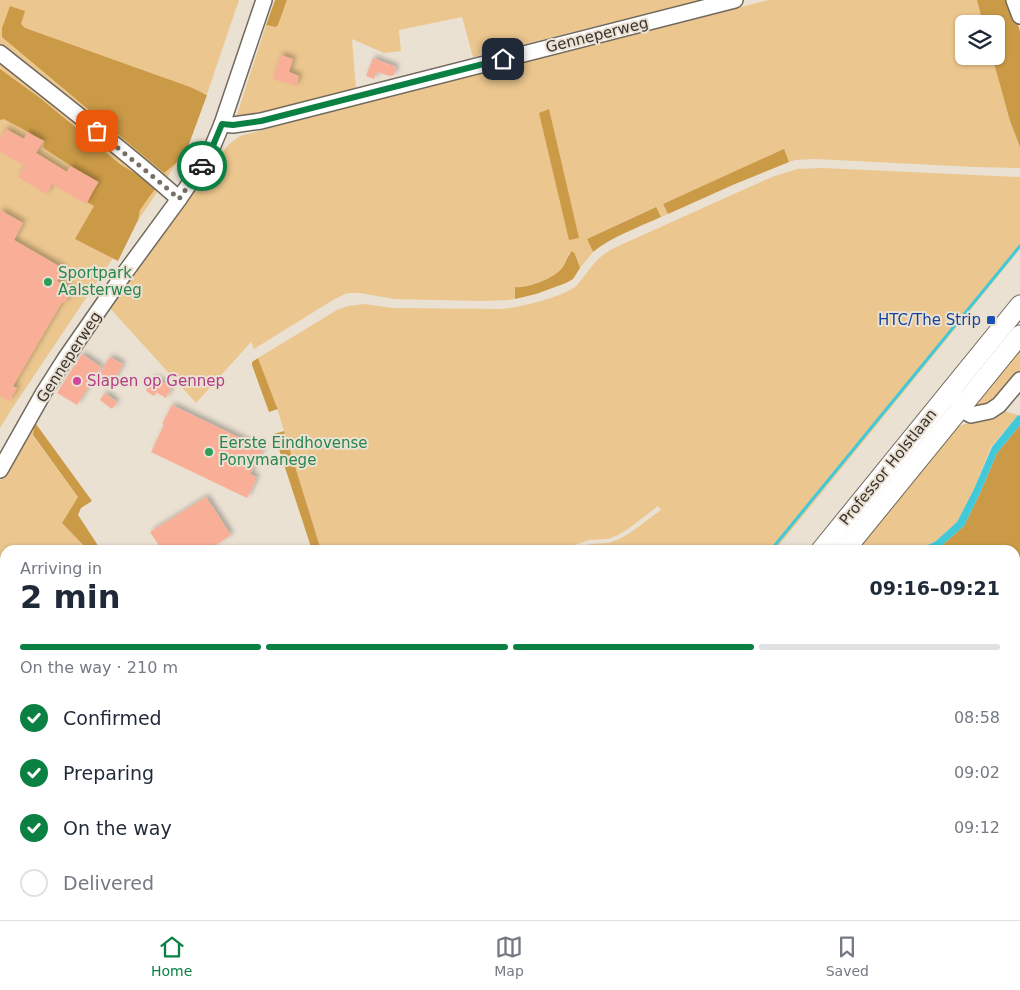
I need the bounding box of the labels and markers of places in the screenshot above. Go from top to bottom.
pin [482,38,524,80]
pin [76,110,118,152]
place label: Sportpark Aalsterweg [58,264,142,299]
marker: Sportpark Aalsterweg [42,276,54,288]
place label: HTC/The Strip [878,311,981,329]
marker: HTC/The Strip [985,314,997,326]
place label: Slapen op Gennep [87,372,225,390]
marker: Slapen op Gennep [71,375,83,387]
place label: Eerste Eindhovense Ponymanege [219,434,368,469]
marker: Eerste Eindhovense Ponymanege [203,446,215,458]

